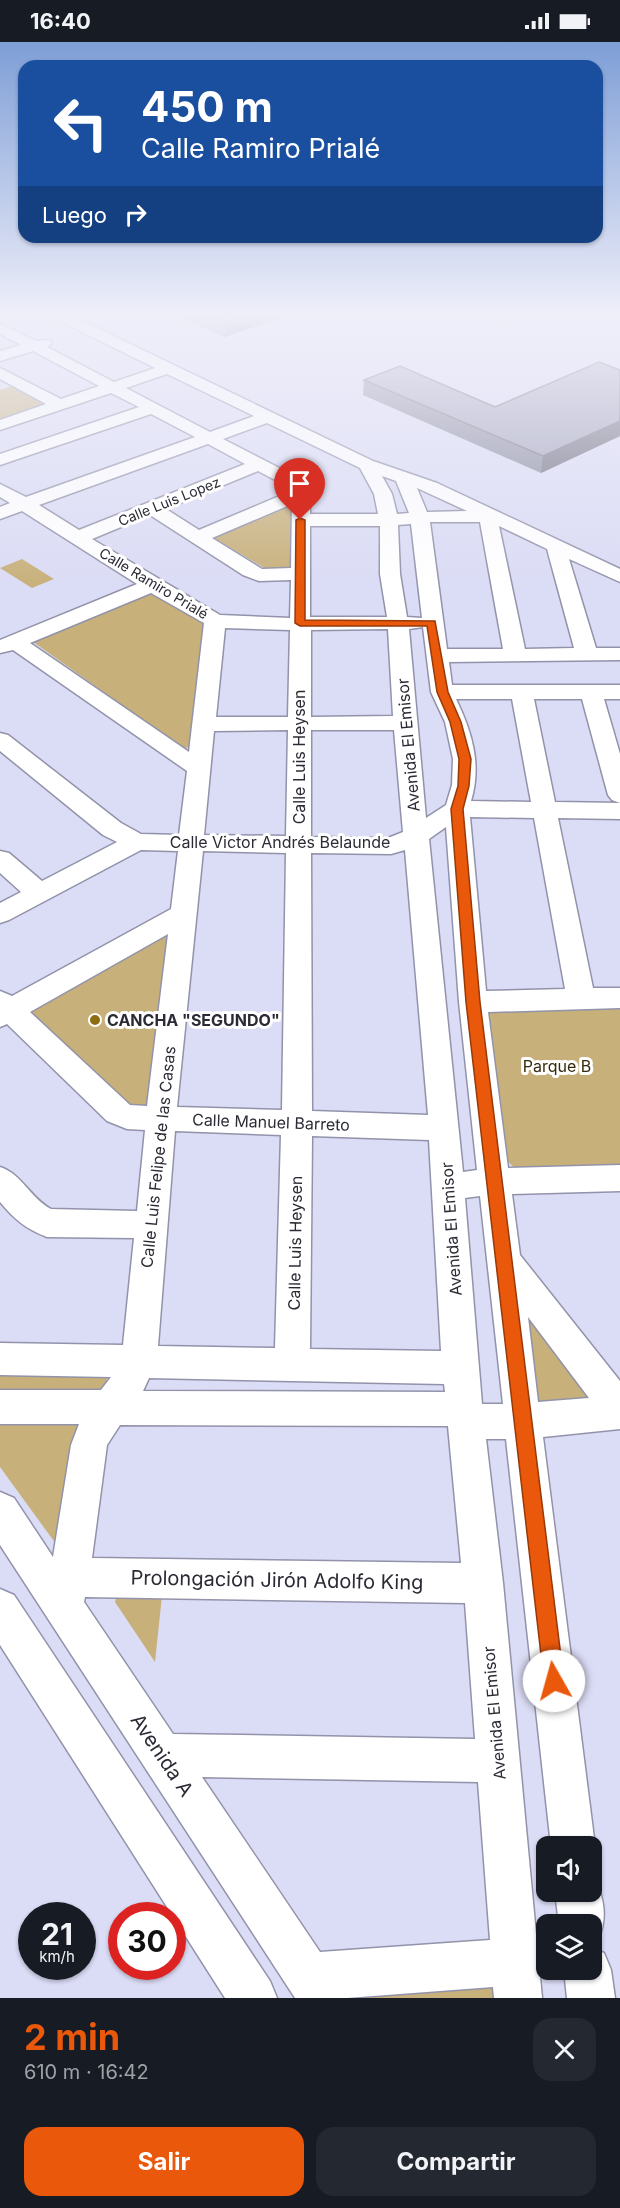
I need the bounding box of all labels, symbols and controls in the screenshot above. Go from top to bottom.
text: 16:40 [30,8,91,34]
text: 450 m [141,81,273,132]
icon: left [42,84,120,162]
text: Calle Ramiro Prialé [141,132,380,165]
icon: right [119,198,152,231]
text: Luego [42,202,107,228]
pin [274,458,325,520]
icon: arrive [283,467,316,500]
street label: Calle Luis Lopez [116,473,222,529]
street label: Calle Ramiro Prialé [96,544,212,622]
street label: Avenida El Emisor [392,677,424,813]
street label: Calle Luis Heysen [289,690,309,824]
street label: Calle Victor Andrés Belaunde [170,832,390,852]
place label: CANCHA "SEGUNDO" [107,1010,280,1030]
marker: CANCHA "SEGUNDO" [88,1013,102,1027]
street label: Calle Luis Felipe de las Casas [136,1045,180,1269]
park label: Parque B [523,1056,591,1076]
street label: Calle Manuel Barreto [192,1109,350,1135]
street label: Avenida El Emisor [436,1161,466,1297]
street label: Calle Luis Heysen [284,1175,306,1311]
street label: Prolongación Jirón Adolfo King [130,1565,424,1595]
street label: Avenida El Emisor [478,1645,510,1781]
position arrow [522,1649,586,1713]
street label: Avenida A [126,1709,198,1801]
map controls [536,1836,602,1980]
button: sound [536,1836,602,1902]
speed limit sign: 30 [108,1902,186,1980]
button: layers [536,1914,602,1980]
text: 21 [41,1916,73,1952]
text: km/h [39,1947,75,1966]
text: 2 min [24,2015,120,2059]
button: close [533,2018,596,2081]
text: 610 m · 16:42 [24,2060,149,2084]
button: Salir [24,2127,304,2196]
button: Compartir [316,2127,596,2196]

